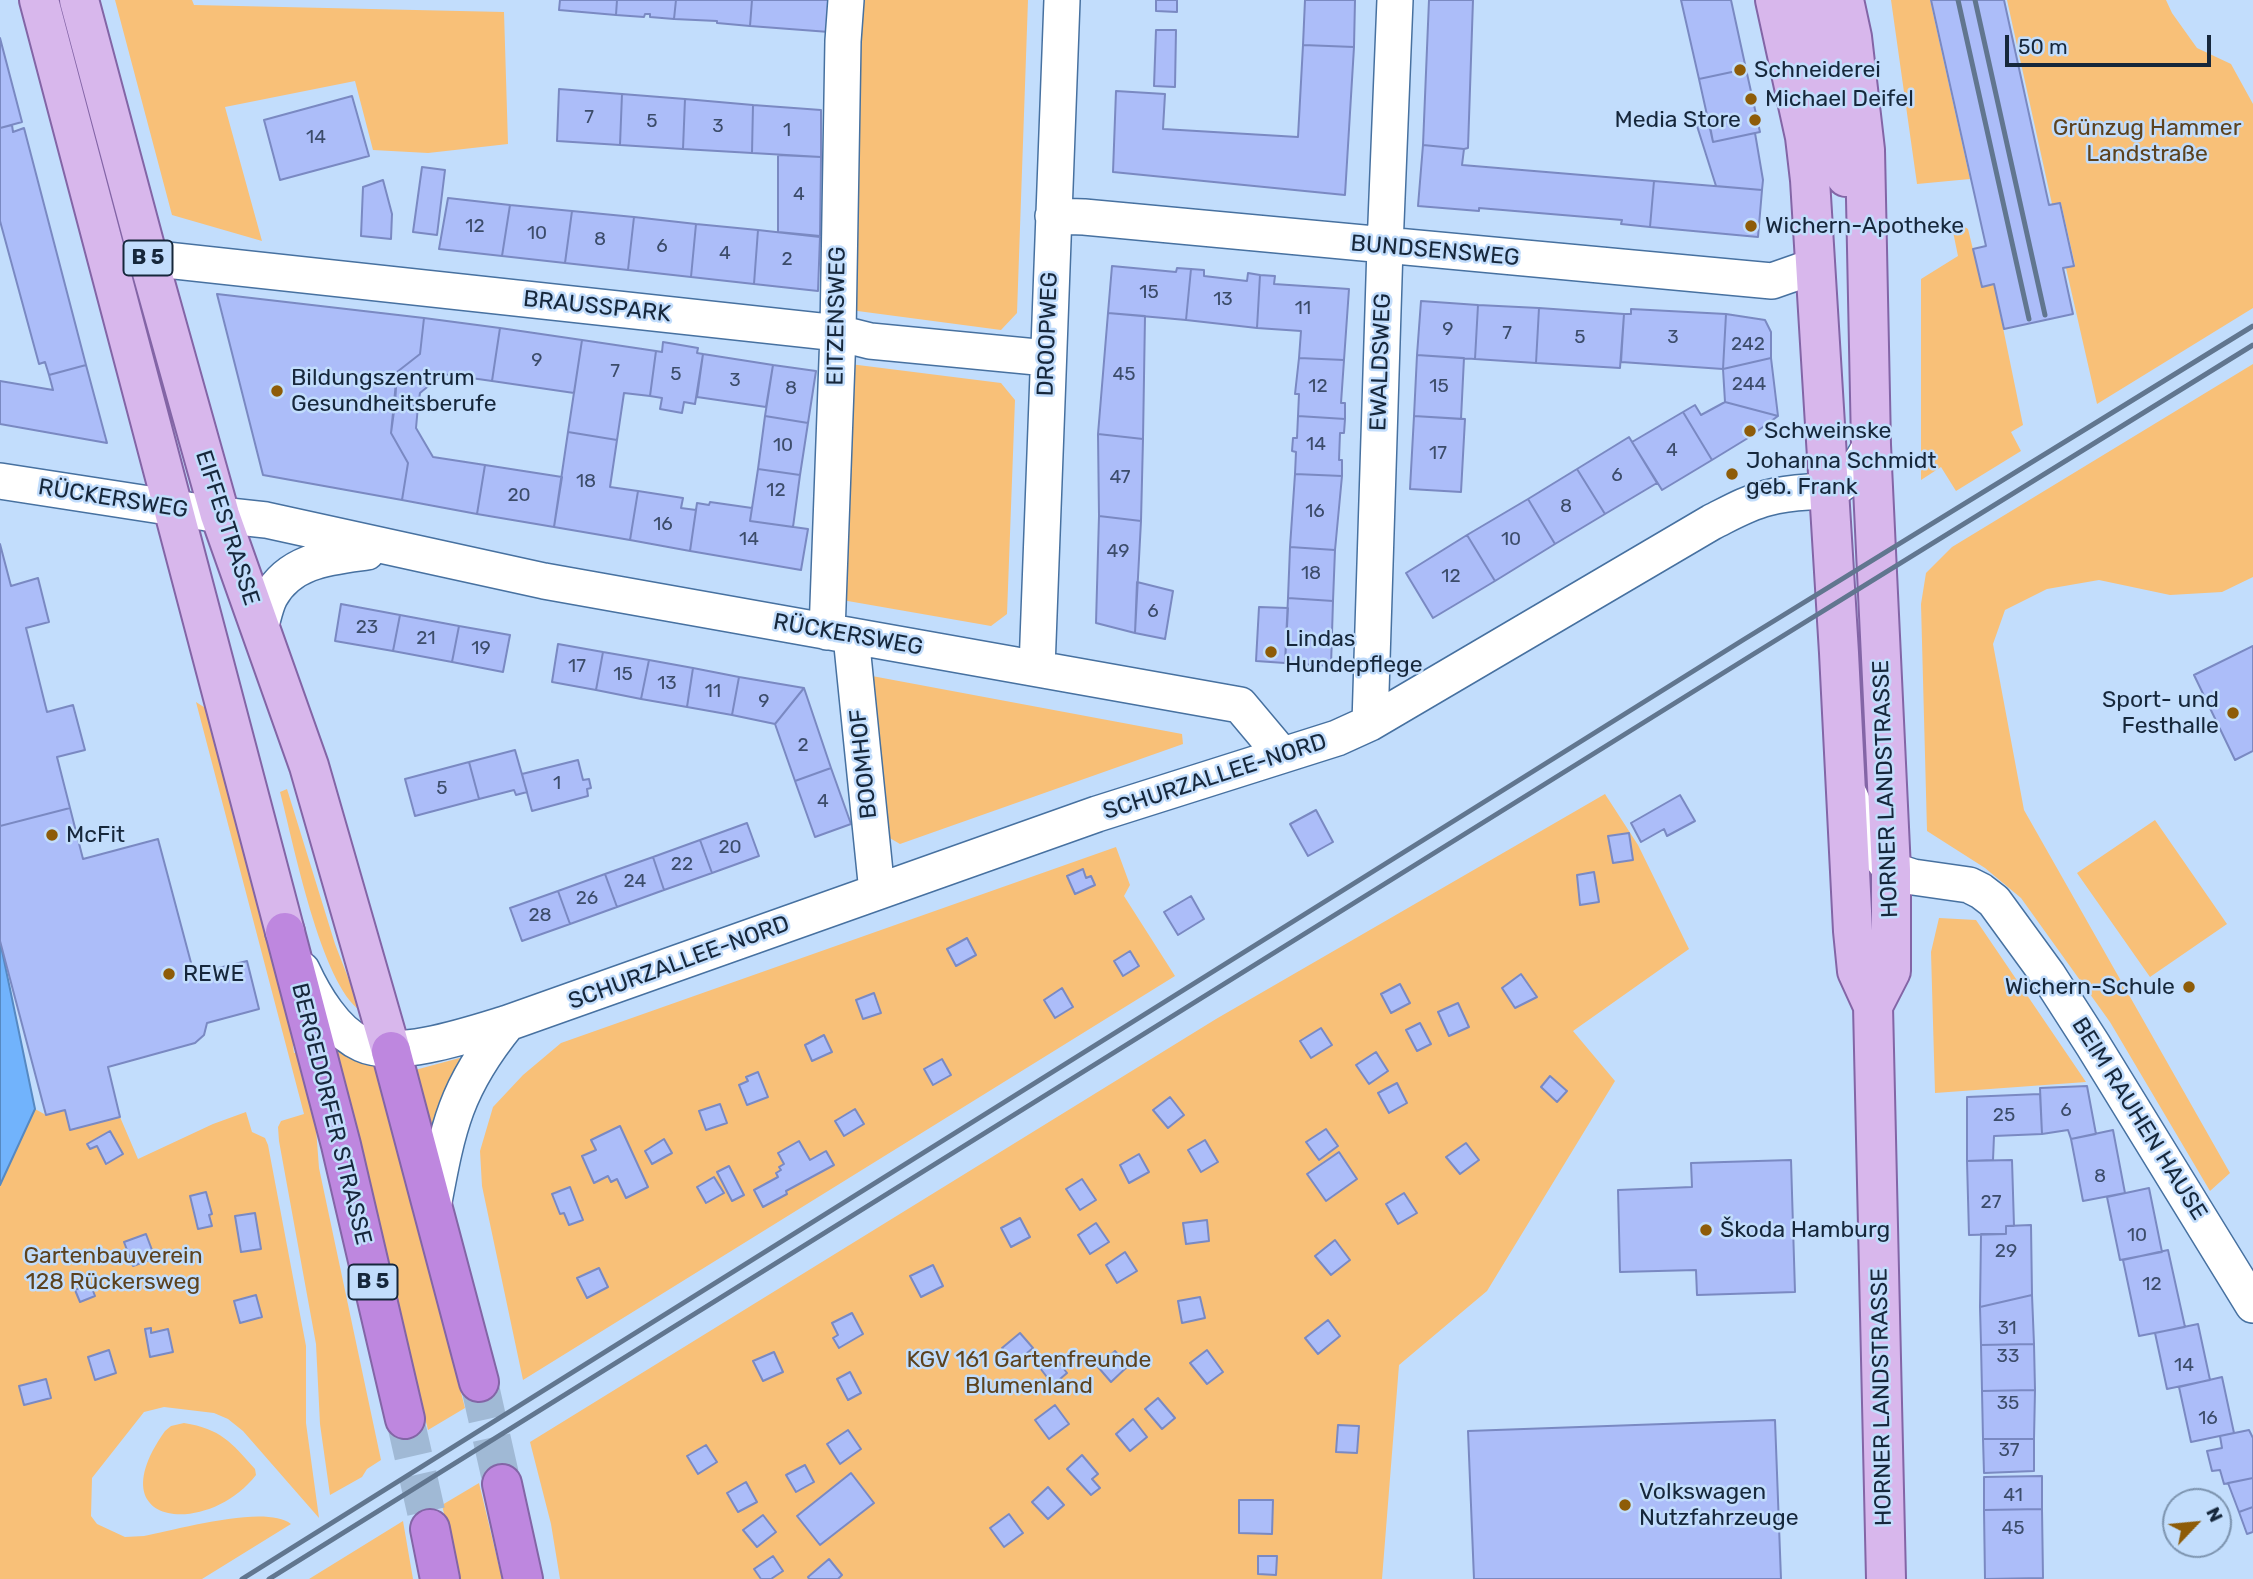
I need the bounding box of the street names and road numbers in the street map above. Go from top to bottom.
street label: BUNDSENSWEG [1349,230,1521,272]
road number: B 5 [124,240,172,276]
street label: EITZENSWEG [822,246,852,386]
street label: DROOPWEG [1032,271,1064,397]
street label: BRAUSSPARK [522,286,672,328]
street label: EWALDSWEG [1365,293,1397,431]
street label: EIFFESTRASSE [189,447,265,609]
street label: RÜCKERSWEG [36,474,190,524]
street label: RÜCKERSWEG [771,608,925,662]
street label: HORNER LANDSTRASSE [1868,660,1904,918]
street label: BOOMHOF [845,708,883,820]
street label: SCHURZALLEE-NORD [1100,728,1330,826]
street label: SCHURZALLEE-NORD [565,910,793,1016]
street label: BERGEDORFER STRASSE [285,980,377,1248]
street label: BEIM RAUHEN HAUSE [2065,1013,2213,1225]
road number: B 5 [348,1264,398,1300]
street label: HORNER LANDSTRASSE [1866,1268,1898,1526]

